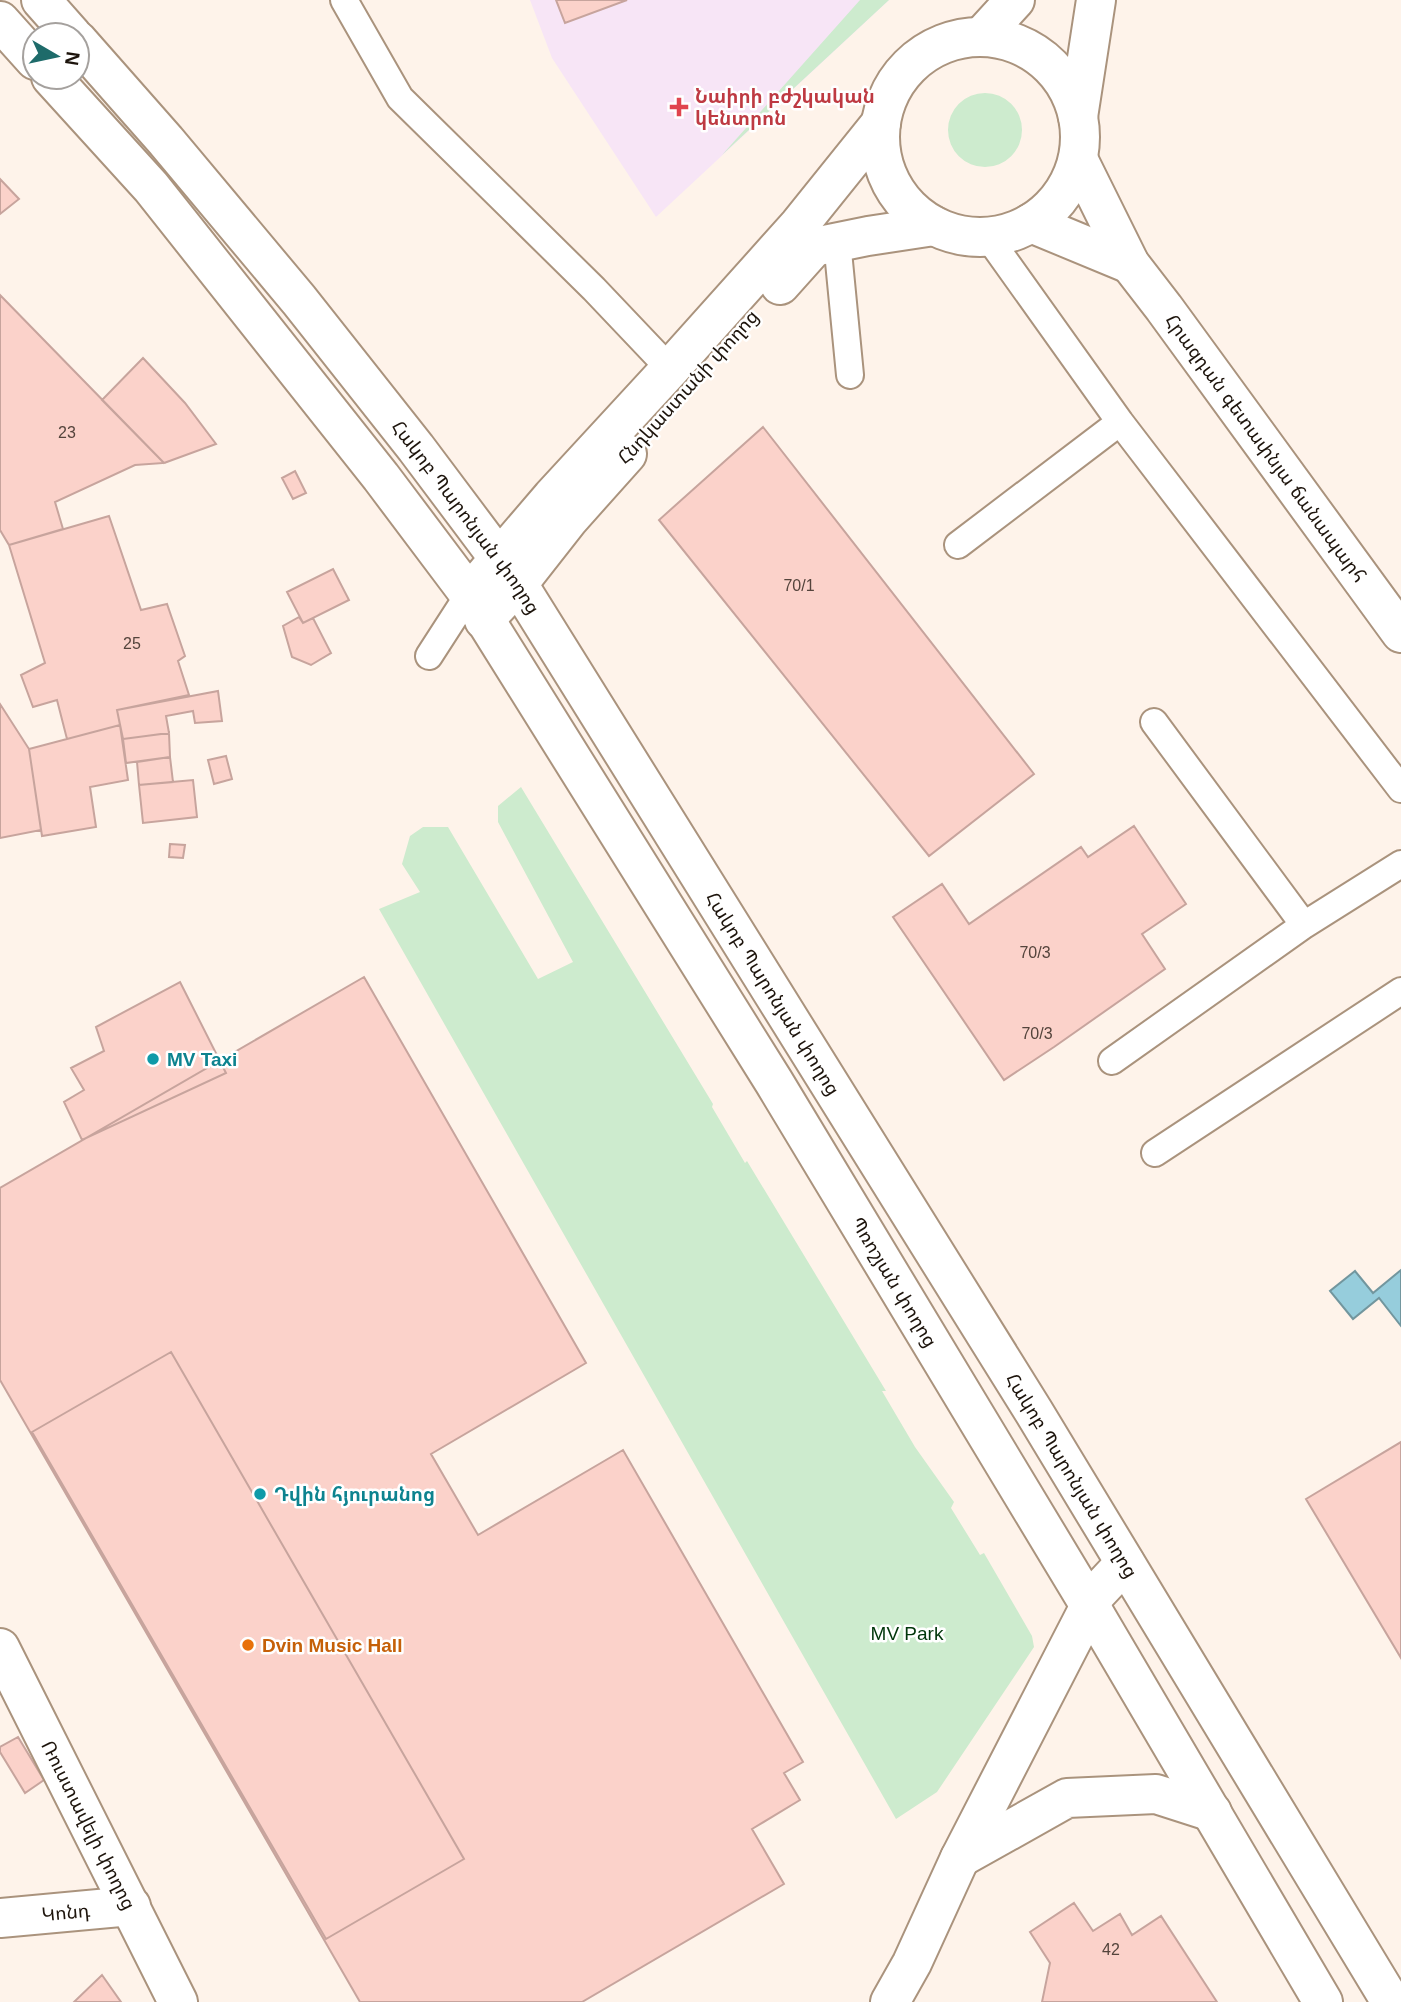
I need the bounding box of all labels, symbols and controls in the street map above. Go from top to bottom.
north arrow [21,21,91,91]
text: N [61,50,84,67]
place label: Նաիրի բժշկական կենտրոն [695,86,875,130]
marker: Նաիրի բժշկական կենտրոն [669,97,689,117]
street label: Հնդկաստանի փողոց [613,306,763,469]
street label: Հրազդան գետափնյա ճանապարհ [1161,310,1371,586]
street label: Հակոբ Պարոնյան փողոց [388,416,544,618]
house number: 23 [58,424,76,441]
house number: 70/1 [783,577,815,594]
house number: 25 [123,635,141,652]
street label: Հակոբ Պարոնյան փողոց [702,888,844,1099]
house number: 70/3 [1019,944,1051,961]
house number: 70/3 [1021,1025,1053,1042]
place label: MV Taxi [167,1049,237,1070]
marker: MV Taxi [145,1051,161,1067]
street label: Պռոշյան փողոց [847,1213,942,1351]
street label: Հակոբ Պարոնյան փողոց [1002,1369,1142,1582]
place label: Դվին հյուրանոց [274,1484,435,1506]
marker: Դվին հյուրանոց [252,1486,268,1502]
park label: MV Park [871,1623,944,1644]
place label: Dvin Music Hall [262,1635,402,1656]
marker: Dvin Music Hall [240,1637,256,1653]
street label: Ռուստավելի փողոց [38,1737,140,1913]
street label: Կոնդ [41,1899,92,1925]
house number: 42 [1102,1941,1120,1958]

